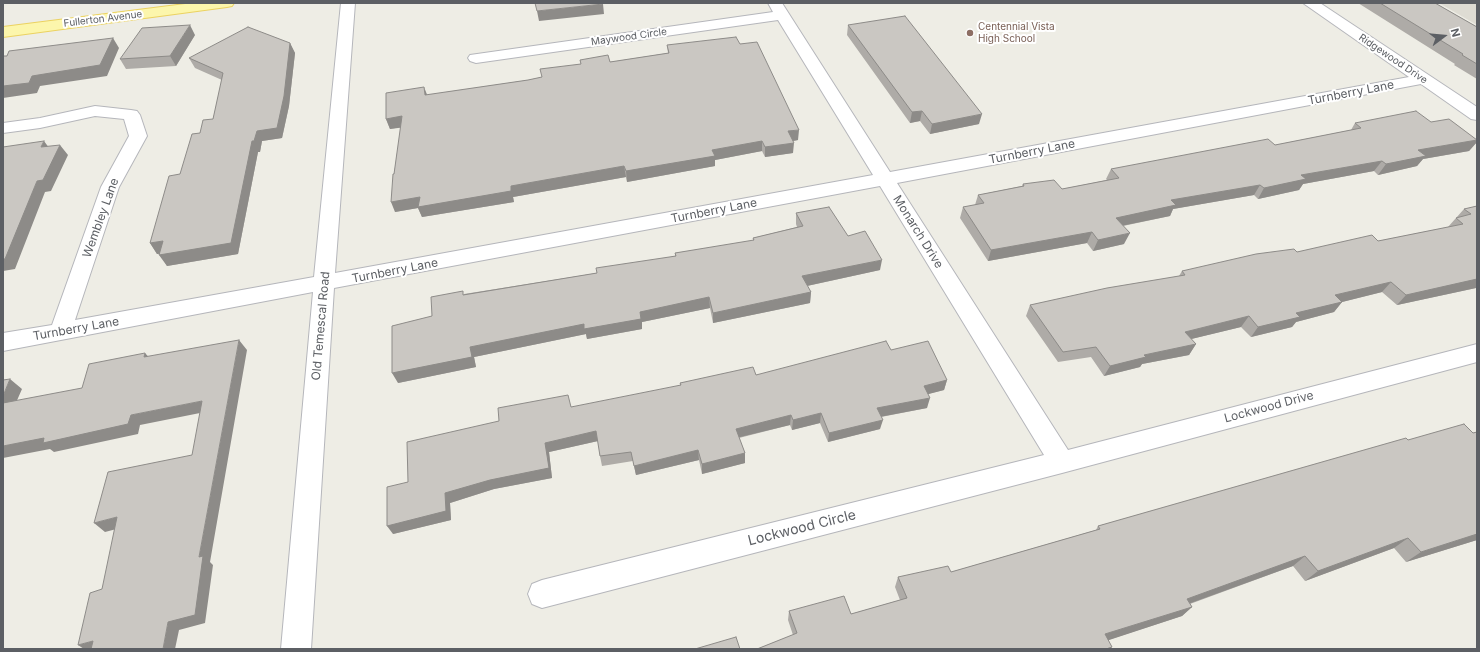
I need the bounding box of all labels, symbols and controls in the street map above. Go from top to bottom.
street label: Fullerton Avenue [63,8,143,30]
north arrow [1424,16,1464,56]
place label: Centennial Vista High School [978,21,1055,44]
street label: Maywood Circle [590,26,668,48]
text: N [1448,27,1463,39]
marker: Centennial Vista High School [965,28,975,38]
street label: Ridgewood Drive [1356,32,1430,86]
street label: Turnberry Lane [1307,78,1395,108]
street label: Turnberry Lane [988,137,1076,167]
street label: Wembley Lane [80,176,122,260]
street label: Monarch Drive [890,193,946,271]
street label: Turnberry Lane [670,196,758,226]
street label: Turnberry Lane [351,256,439,286]
street label: Old Temescal Road [309,271,333,381]
street label: Turnberry Lane [32,314,120,344]
street label: Lockwood Drive [1223,388,1315,426]
street label: Lockwood Circle [746,506,858,550]

